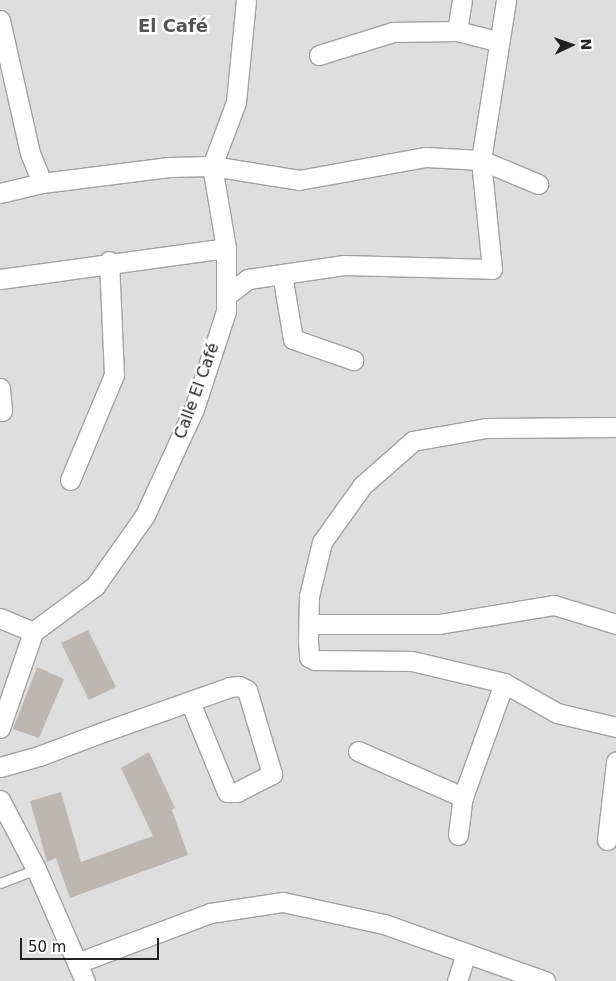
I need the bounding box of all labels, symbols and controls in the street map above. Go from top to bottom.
district label: El Café [138,15,208,37]
north arrow [546,20,596,70]
text: N [578,38,594,50]
street label: Calle El Café [171,340,223,442]
scale bar [22,928,161,960]
text: 50 m [28,938,66,956]

